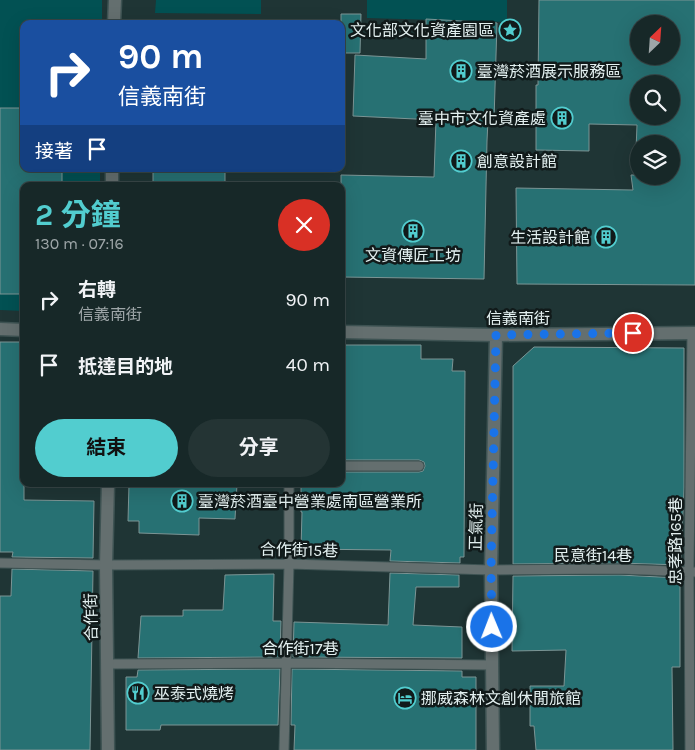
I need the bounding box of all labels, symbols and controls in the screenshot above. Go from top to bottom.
north arrow [630,15,680,65]
map controls [630,15,680,185]
place icon: 文化部文化資產園區 [498,18,522,42]
place label: 文化部文化資產園區 [350,21,494,40]
text: 90 m [118,36,204,77]
icon: right [35,40,100,105]
building icon: 臺灣菸酒展示服務區 [449,59,473,83]
place label: 臺灣菸酒展示服務區 [477,62,621,81]
button: search [630,75,680,125]
text: 信義南街 [118,84,206,110]
building icon: 臺中市文化資產處 [550,106,574,130]
place label: 臺中市文化資產處 [418,109,546,128]
icon: arrive [83,135,111,163]
button: layers [630,135,680,185]
text: 接著 [35,141,73,163]
building icon: 創意設計館 [449,149,473,173]
place label: 創意設計館 [477,152,557,171]
text: 2 分鐘 [35,197,121,233]
button: close [278,199,330,251]
building icon: 文資傳匠工坊 [401,219,425,243]
building icon: 生活設計館 [594,225,618,249]
place label: 生活設計館 [510,228,590,247]
text: 130 m · 07:16 [35,234,124,253]
place label: 文資傳匠工坊 [365,246,461,265]
text: 右轉 [78,279,116,301]
icon: right [35,286,63,314]
text: 90 m [285,289,330,311]
text: 信義南街 [78,305,142,324]
street label: 信義南街 [486,309,550,328]
pin [612,312,654,354]
icon: arrive [619,319,647,347]
icon: arrive [35,351,63,379]
text: 40 m [286,354,330,376]
text: 抵達目的地 [78,356,173,378]
button: 結束 [35,419,178,477]
button: 分享 [188,419,330,477]
building icon: 臺灣菸酒臺中營業處南區營業所 [170,489,194,513]
place label: 臺灣菸酒臺中營業處南區營業所 [198,492,422,511]
street label: 忠孝路165巷 [666,497,685,585]
street label: 正氣街 [466,503,486,551]
street label: 合作街15巷 [260,540,338,560]
street label: 民意街14巷 [554,546,632,565]
street label: 合作街 [81,593,101,641]
position arrow [465,600,517,652]
street label: 合作街17巷 [262,639,338,658]
restaurant icon: 巫泰式燒烤 [126,681,150,705]
place label: 巫泰式燒烤 [154,684,234,703]
hotel icon: 挪威森林文創休閒旅館 [393,686,417,710]
place label: 挪威森林文創休閒旅館 [421,689,581,708]

